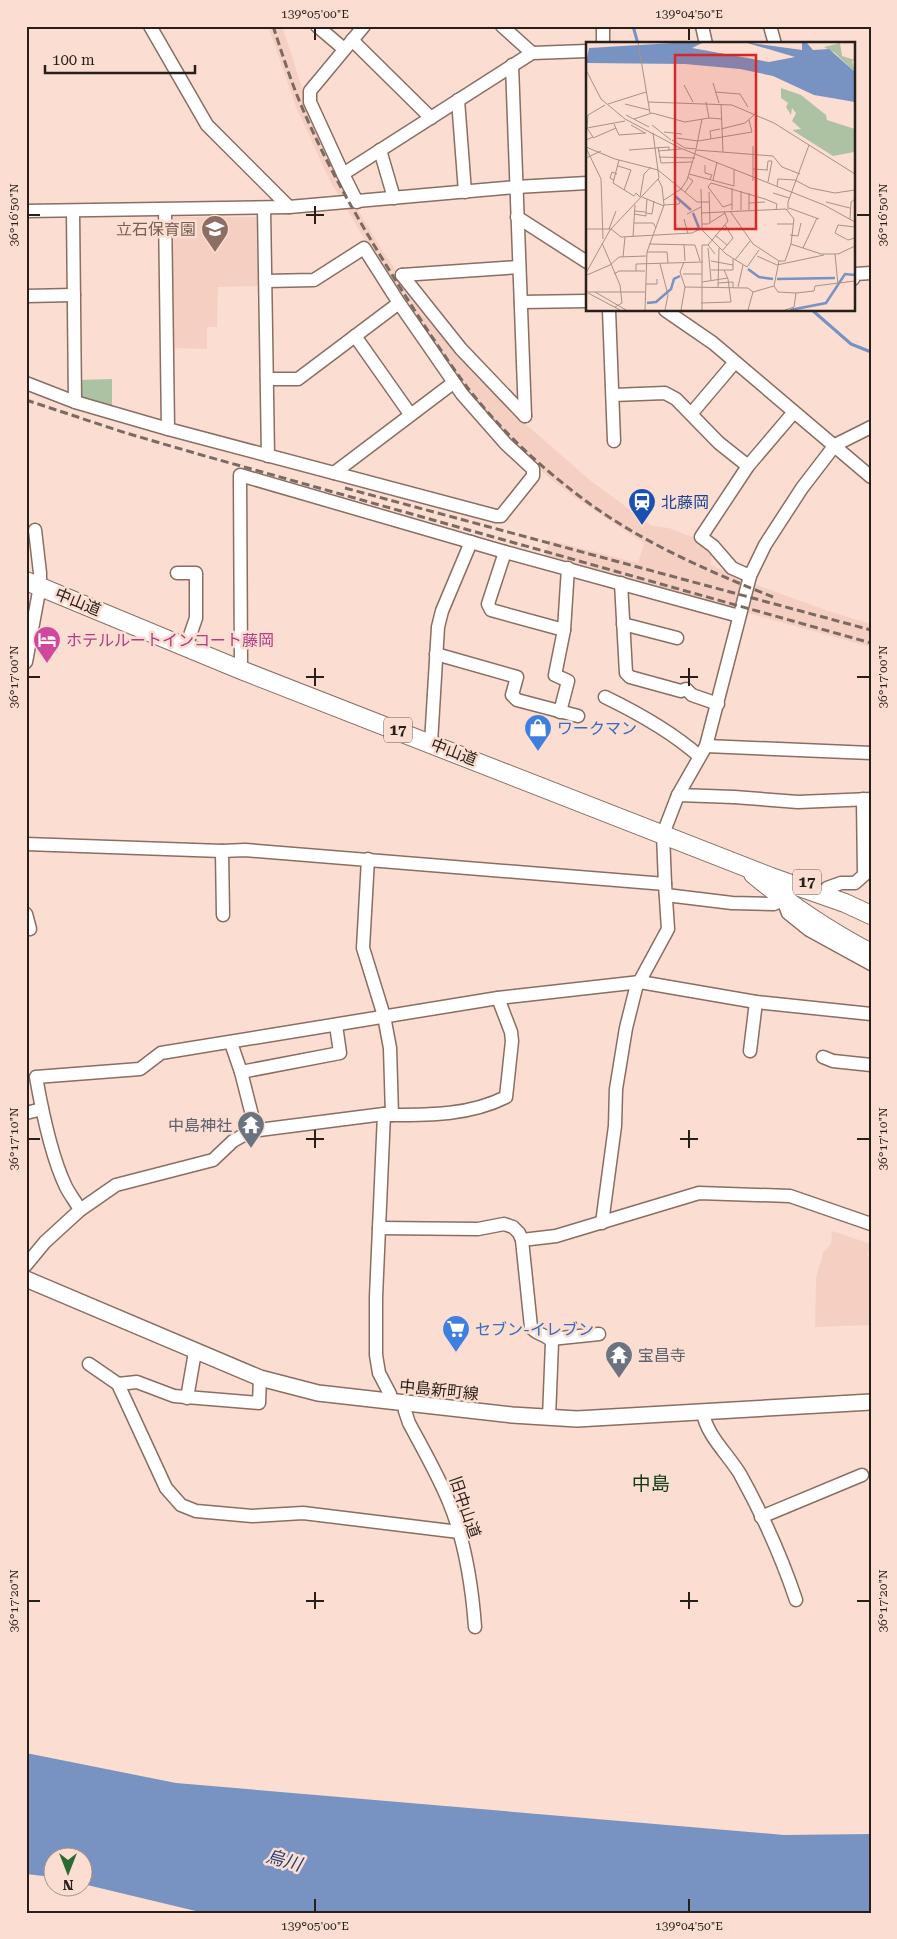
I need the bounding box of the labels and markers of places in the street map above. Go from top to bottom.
school or university icon: 立石保育園 [200,214,230,253]
place label: 立石保育園 [116,220,196,239]
station icon: 北藤岡 [627,487,657,526]
place label: 北藤岡 [661,493,709,512]
hotel icon: ホテルルートインコート藤岡 [32,625,62,664]
place label: ホテルルートインコート藤岡 [66,631,274,650]
shop icon: ワークマン [523,713,553,752]
place label: ワークマン [557,719,637,738]
temple icon: 中島神社 [236,1110,266,1149]
place label: 中島神社 [168,1116,232,1135]
supermarket icon: セブン-イレブン [441,1314,471,1353]
place label: セブン-イレブン [475,1320,594,1339]
temple icon: 宝昌寺 [604,1340,634,1379]
place label: 宝昌寺 [638,1346,686,1365]

